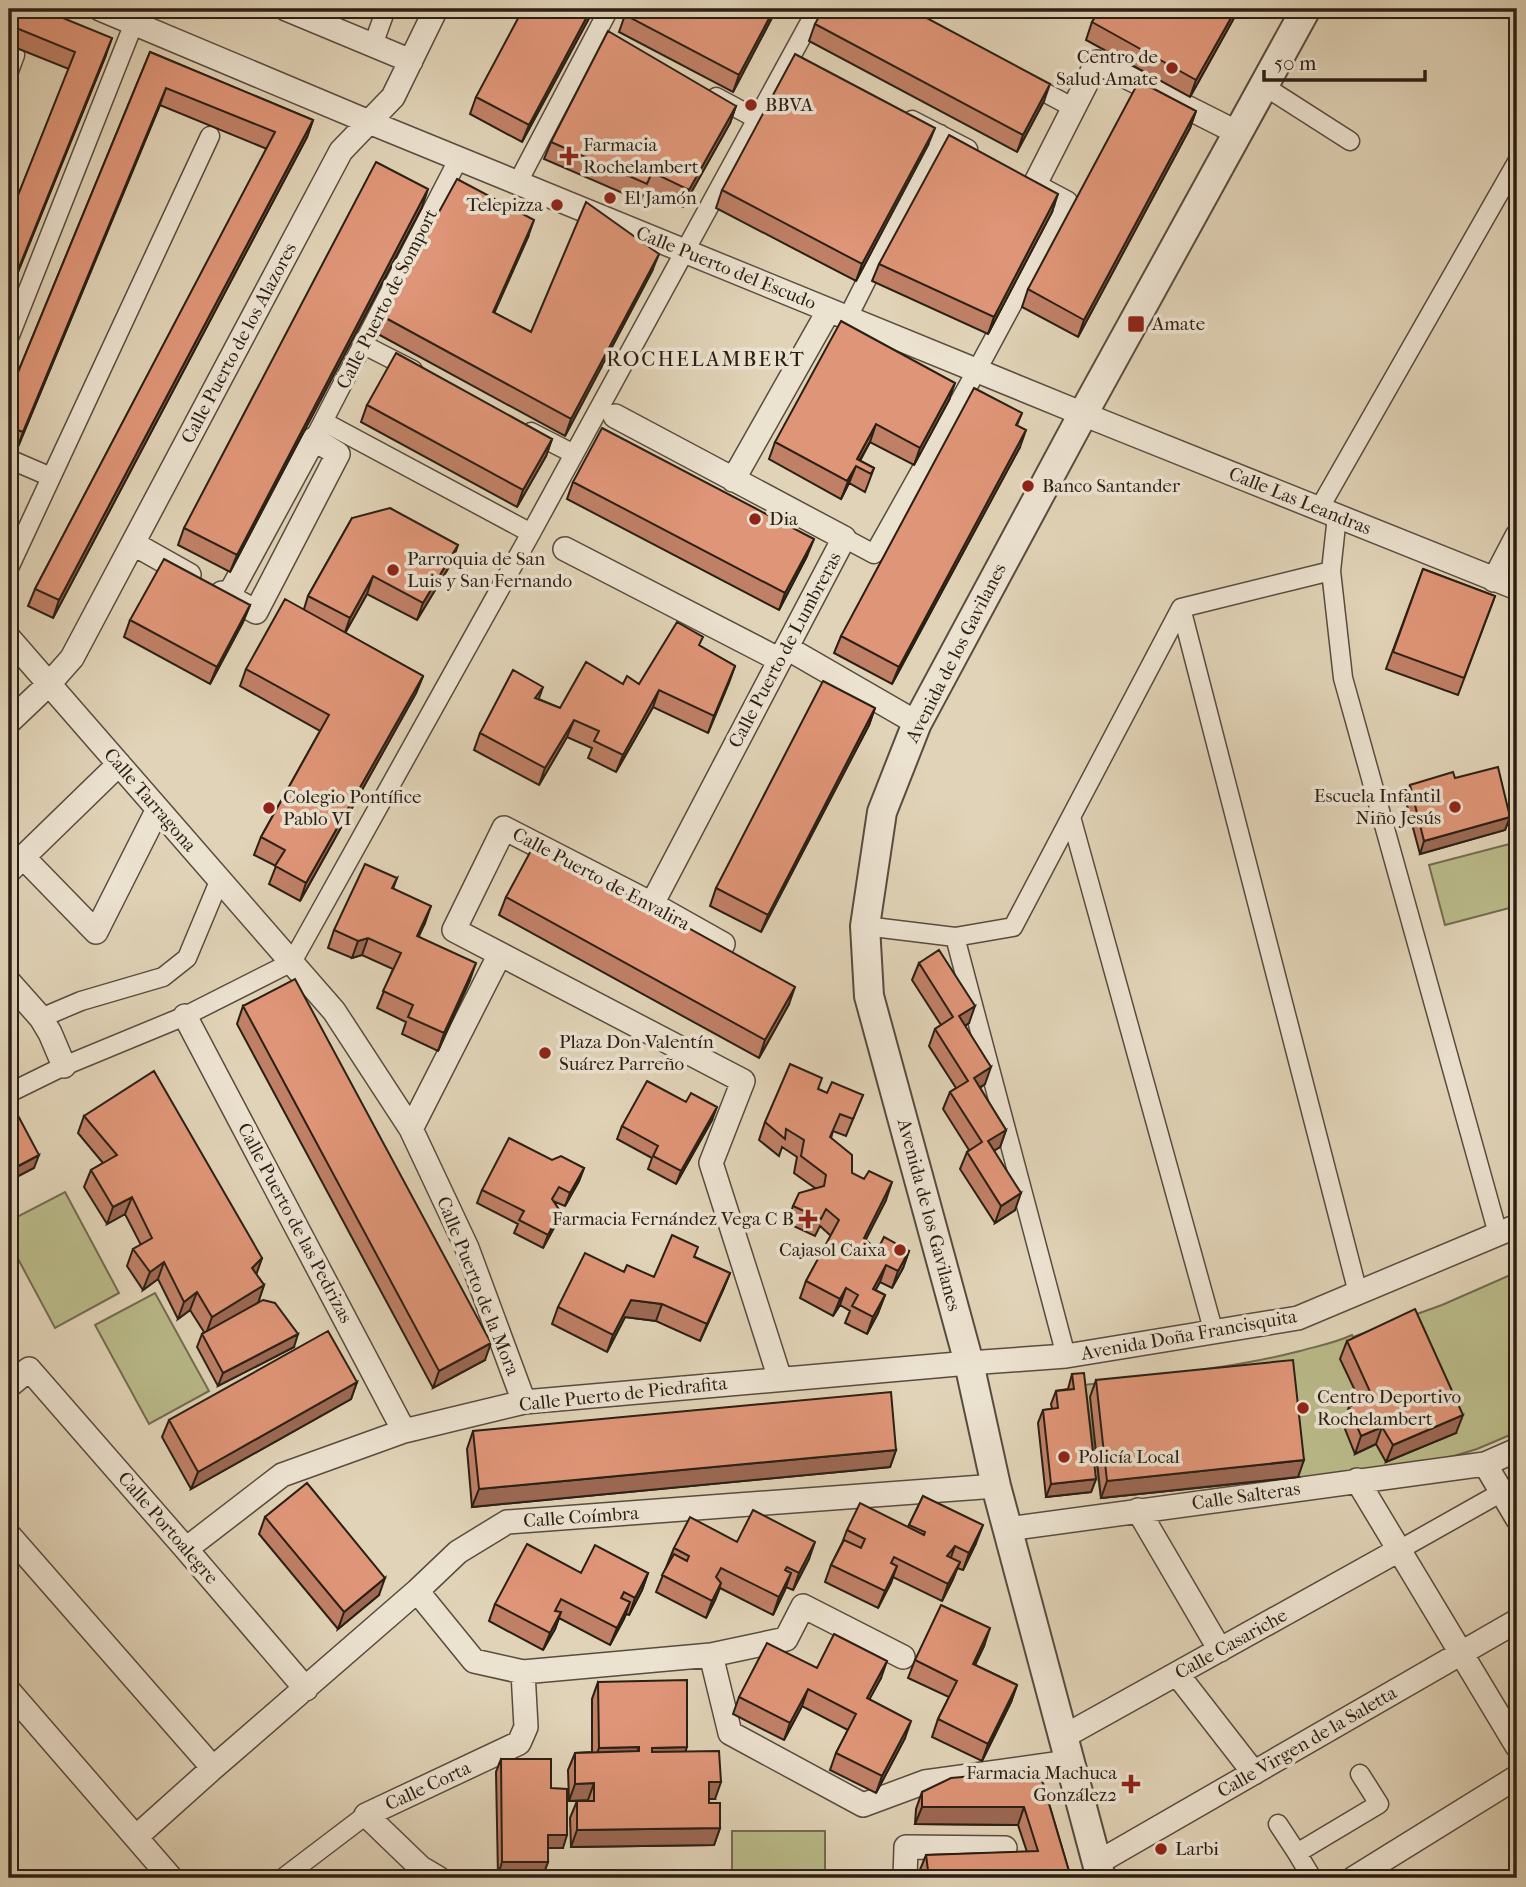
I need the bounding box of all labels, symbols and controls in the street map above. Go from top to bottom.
scale bar [1264,38,1424,82]
place label: Centro de Salud Amate [1056,46,1158,90]
text: 50 m [1274,51,1317,75]
marker: Centro de Salud Amate [1164,60,1180,76]
place label: BBVA [765,94,814,116]
marker: BBVA [743,97,759,113]
place label: Farmacia Rochelambert [583,134,699,178]
marker: Farmacia Rochelambert [561,148,577,164]
place label: El Jamón [624,187,697,209]
marker: El Jamón [602,190,618,206]
place label: Telepizza [467,194,543,216]
marker: Telepizza [549,197,565,213]
street label: Calle Puerto de Somport [332,205,442,393]
street label: Calle Puerto del Escudo [633,222,820,314]
street label: Calle Puerto de los Alazores [177,239,301,447]
place label: Amate [1151,313,1205,335]
marker: Amate [1126,314,1146,334]
district label: ROCHELAMBERT [606,347,806,371]
street label: Calle Las Leandras [1226,462,1374,540]
place label: Banco Santander [1042,475,1181,497]
marker: Banco Santander [1020,478,1036,494]
place label: Dia [769,508,798,530]
marker: Dia [747,511,763,527]
place label: Parroquia de San Luis y San Fernando [407,548,572,592]
street label: Calle Puerto de Lumbreras [724,548,846,752]
street label: Avenida de los Gavilanes [901,560,1011,747]
marker: Parroquia de San Luis y San Fernando [385,562,401,578]
street label: Calle Tarragona [99,744,201,856]
place label: Escuela Infantil Niño Jesús [1314,785,1441,829]
place label: Colegio Pontífice Pablo VI [283,786,421,830]
marker: Escuela Infantil Niño Jesús [1447,799,1463,815]
marker: Colegio Pontífice Pablo VI [261,800,277,816]
street label: Calle Puerto de Envalira [509,823,694,935]
place label: Plaza Don Valentín Suárez Parreño [559,1031,714,1075]
marker: Plaza Don Valentín Suárez Parreño [537,1045,553,1061]
street label: Avenida de los Gavilanes [892,1115,965,1314]
street label: Calle Puerto de las Pedrizas [233,1119,357,1327]
street label: Calle Puerto de la Mora [432,1193,524,1379]
place label: Farmacia Fernández Vega C B [552,1208,794,1230]
marker: Farmacia Fernández Vega C B [800,1211,816,1227]
place label: Cajasol Caixa [779,1239,886,1261]
marker: Cajasol Caixa [892,1242,908,1258]
street label: Avenida Doña Francisquita [1078,1305,1299,1365]
street label: Calle Puerto de Piedrafita [518,1372,728,1416]
place label: Centro Deportivo Rochelambert [1317,1386,1462,1430]
marker: Centro Deportivo Rochelambert [1295,1400,1311,1416]
place label: Policía Local [1078,1446,1180,1468]
marker: Policía Local [1056,1449,1072,1465]
street label: Calle Portoalegre [113,1467,223,1589]
street label: Calle Salteras [1190,1478,1302,1514]
street label: Calle Coímbra [522,1502,640,1532]
street label: Calle Casariche [1171,1604,1291,1684]
street label: Calle Virgen de la Saletta [1213,1682,1401,1802]
street label: Calle Corta [382,1757,474,1815]
place label: Farmacia Machuca González2 [966,1762,1117,1806]
marker: Farmacia Machuca González2 [1123,1776,1139,1792]
place label: Larbi [1175,1838,1219,1860]
marker: Larbi [1153,1841,1169,1857]

